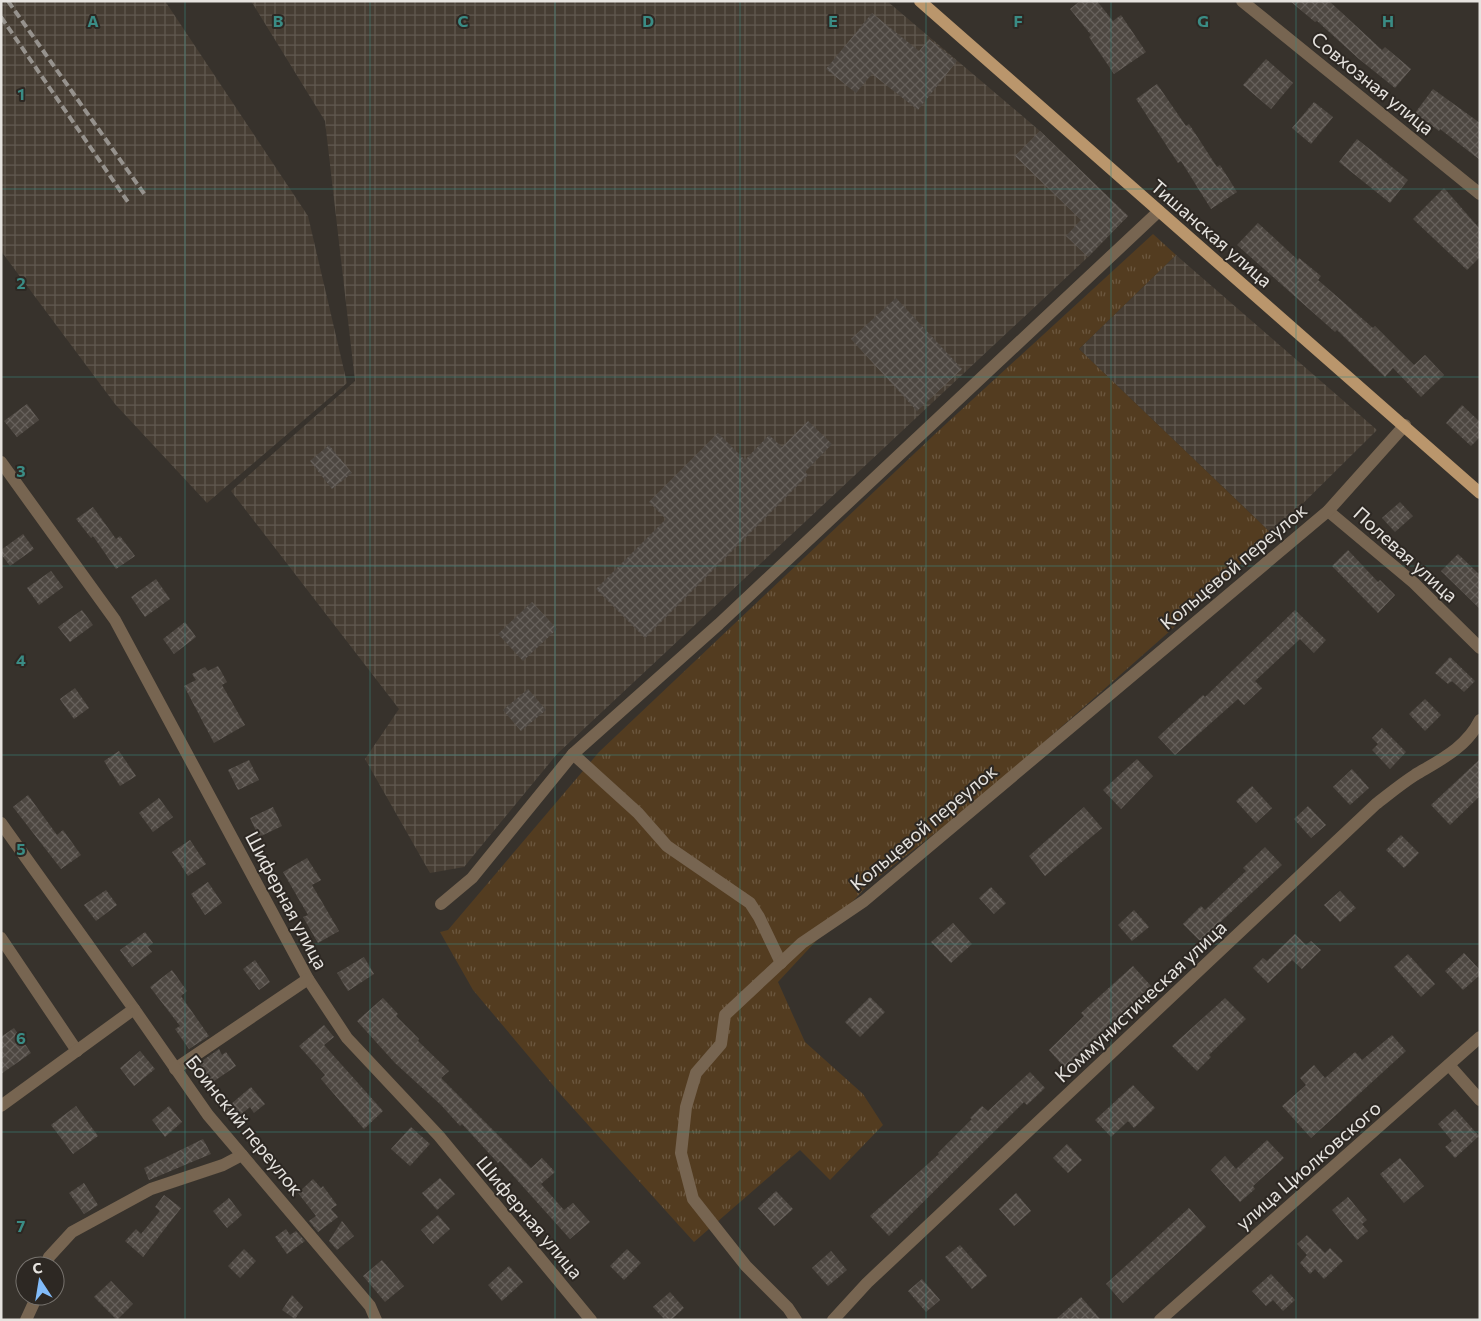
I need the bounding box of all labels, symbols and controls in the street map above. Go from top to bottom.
text: A [87,11,99,30]
text: B [273,11,284,30]
text: C [458,11,469,30]
text: D [642,11,654,30]
text: E [828,11,838,30]
text: F [1013,11,1023,30]
text: G [1197,11,1209,30]
text: H [1382,11,1394,30]
street label: Совхозная улица [1307,27,1439,139]
text: 1 [17,84,25,103]
street label: Тишанская улица [1147,174,1277,292]
text: 2 [16,273,26,292]
text: 3 [16,461,26,480]
street label: Кольцевой переулок [1155,498,1311,634]
street label: Полевая улица [1349,501,1463,607]
text: 4 [16,650,26,669]
street label: Кольцевой переулок [845,759,1001,895]
street label: Шиферная улица [241,827,333,973]
text: 5 [16,839,26,858]
street label: Коммунистическая улица [1049,915,1231,1087]
text: 6 [16,1028,26,1047]
street label: Боинский переулок [181,1050,309,1200]
street label: улица Циолковского [1231,1096,1385,1234]
street label: Шиферная улица [472,1151,588,1283]
text: 7 [17,1216,26,1235]
north arrow [15,1256,65,1306]
text: С [31,1258,44,1277]

